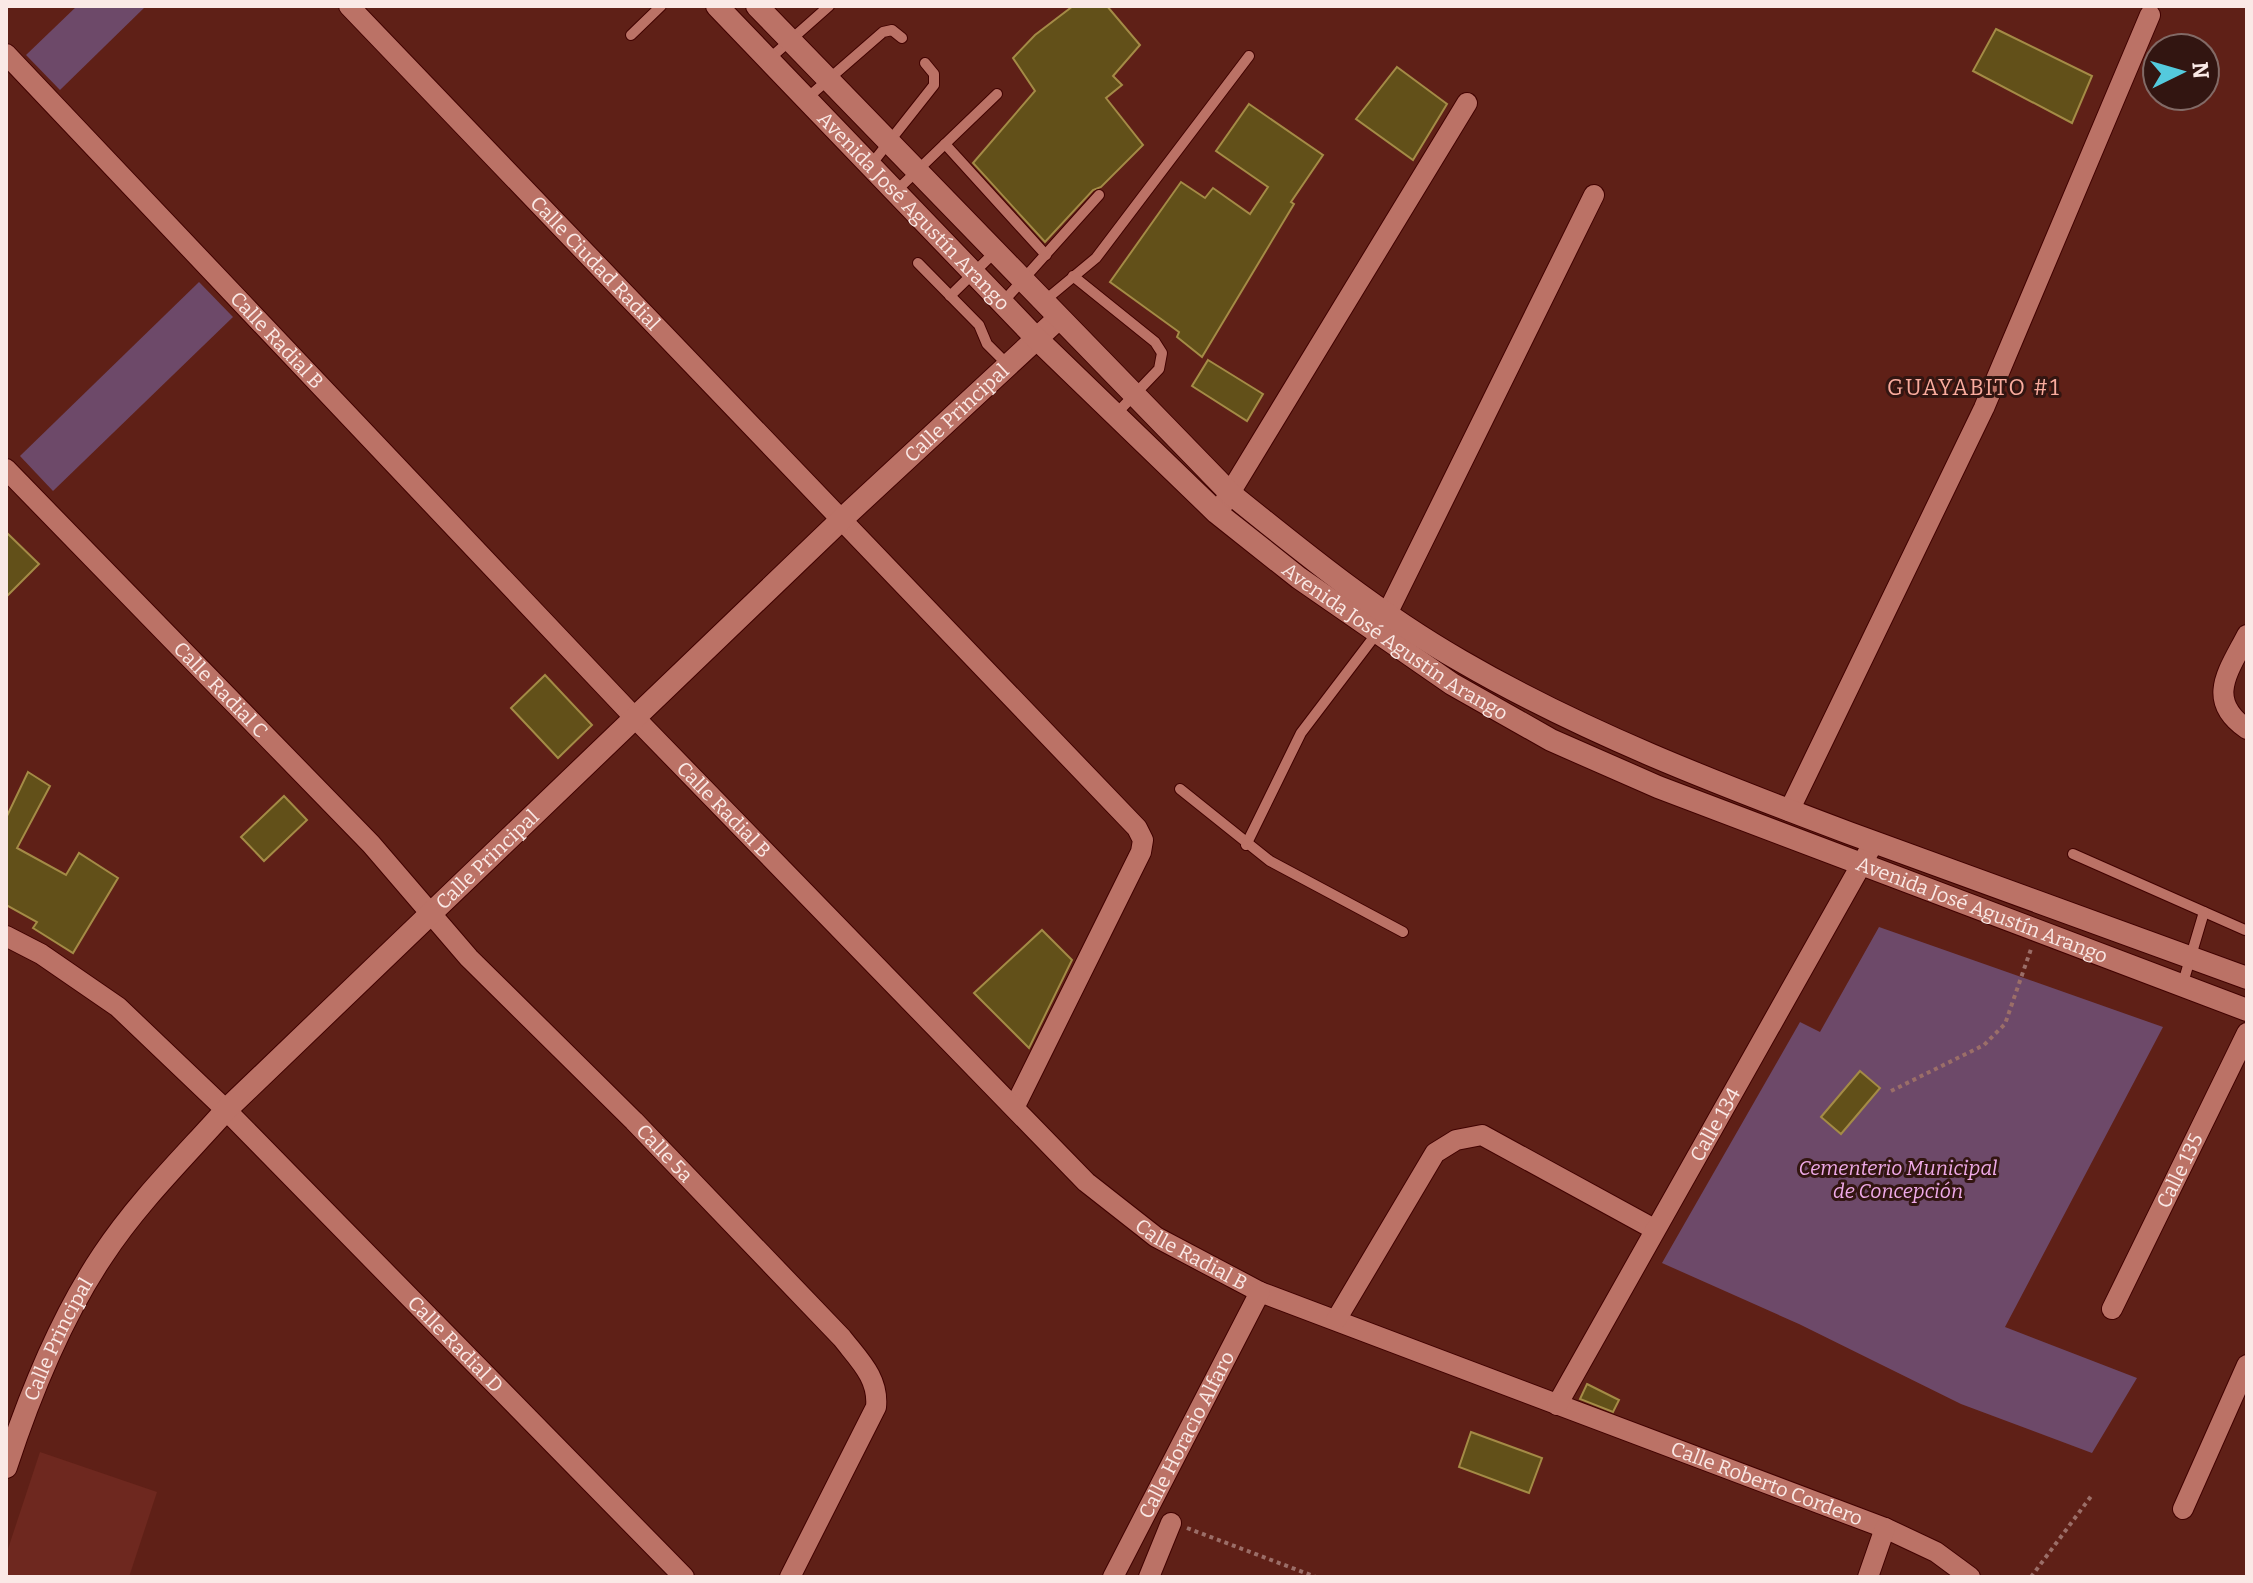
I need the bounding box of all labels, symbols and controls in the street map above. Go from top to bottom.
north arrow [2141,32,2221,112]
text: N [2186,61,2215,80]
street label: Avenida José Agustín Arango [813,106,1015,315]
street label: Calle Ciudad Radial [525,191,665,335]
street label: Calle Radial B [225,286,329,394]
street label: Calle Principal [899,359,1014,467]
district label: GUAYABITO #1 [1887,374,2061,401]
street label: Avenida José Agustín Arango [1277,557,1512,725]
street label: Calle Radial C [169,637,273,743]
street label: Calle Radial B [672,756,776,862]
street label: Calle Principal [431,804,544,914]
street label: Avenida José Agustín Arango [1853,851,2111,968]
street label: Calle 134 [1685,1083,1746,1166]
street label: Calle 5a [631,1119,698,1187]
street label: Calle 135 [2151,1129,2208,1212]
park label: Cementerio Municipal de Concepción [1798,1156,1998,1203]
street label: Calle Radial B [1130,1213,1252,1295]
street label: Calle Principal [19,1273,98,1404]
street label: Calle Radial D [403,1291,508,1398]
street label: Calle Horacio Alfaro [1133,1347,1239,1523]
street label: Calle Roberto Cordero [1668,1436,1866,1530]

